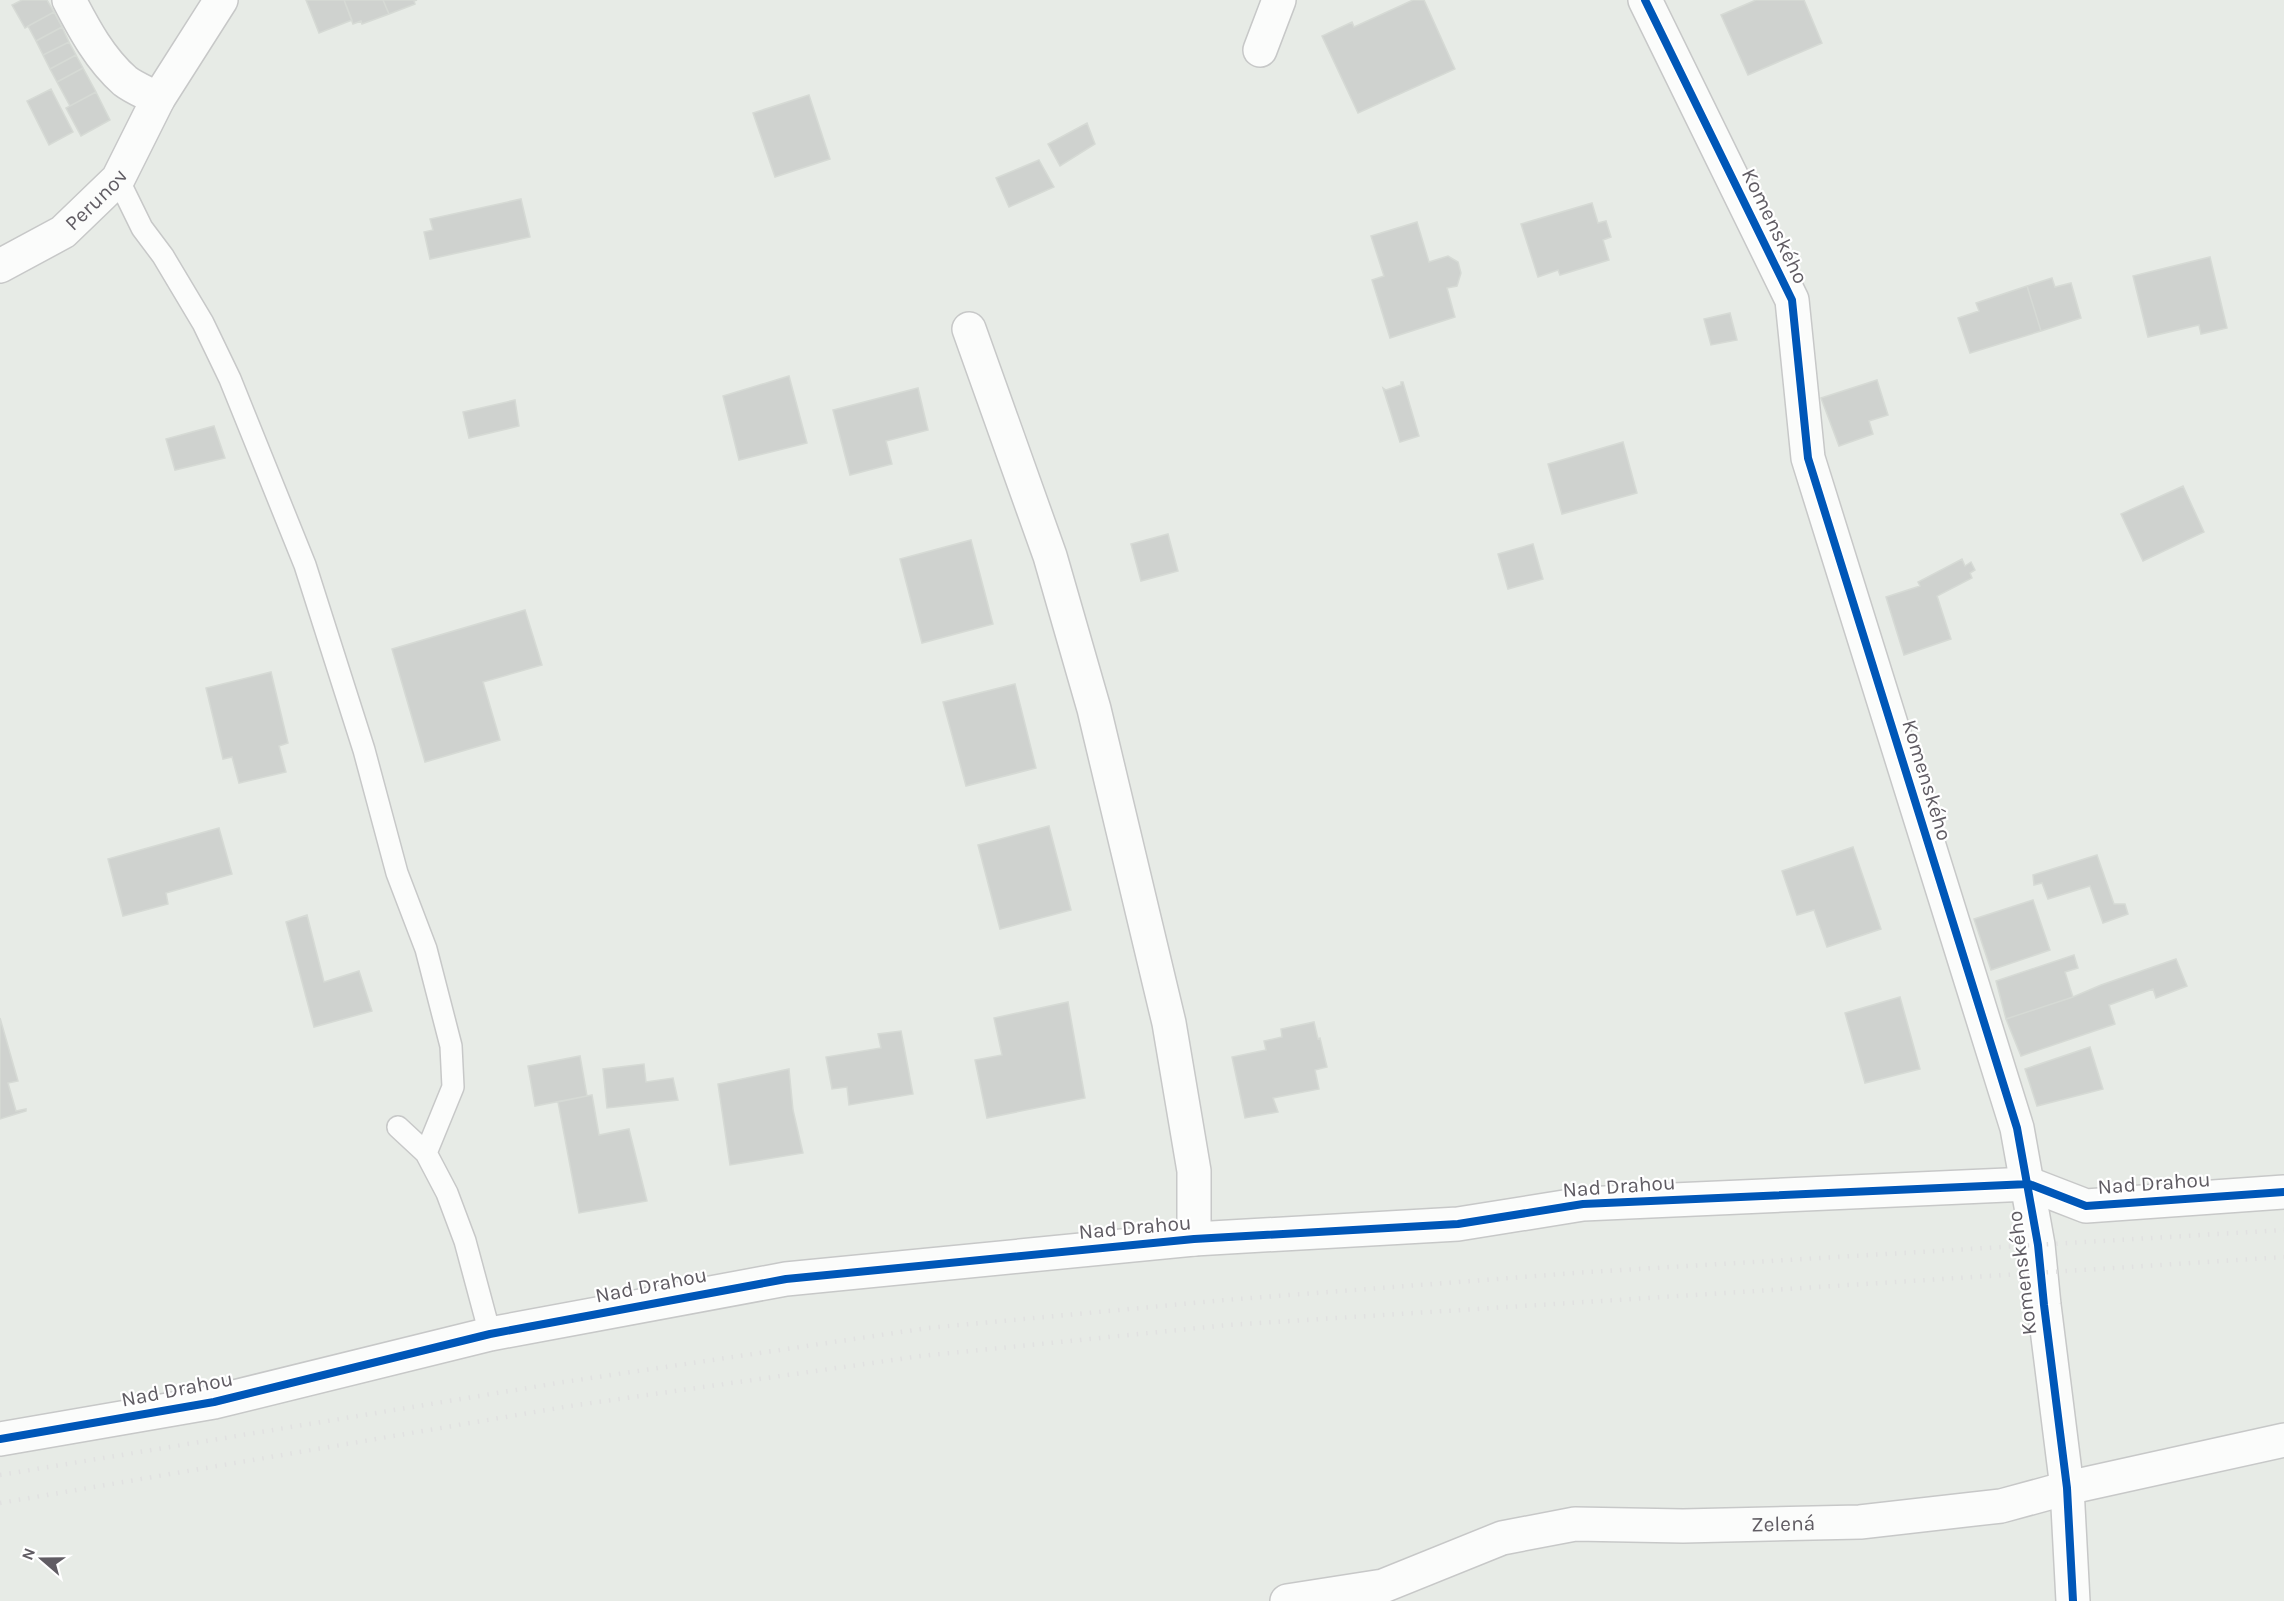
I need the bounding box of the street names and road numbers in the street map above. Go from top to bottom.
street label: Perunov [60,165,133,235]
street label: Komenského [1737,165,1813,287]
street label: Komenského [1897,717,1957,843]
street label: Nad Drahou [2097,1167,2211,1199]
street label: Nad Drahou [1562,1170,1676,1202]
street label: Komenského [2002,1209,2042,1337]
street label: Nad Drahou [1078,1210,1192,1244]
street label: Nad Drahou [593,1262,709,1308]
street label: Nad Drahou [119,1366,235,1412]
street label: Zelená [1751,1511,1815,1536]

